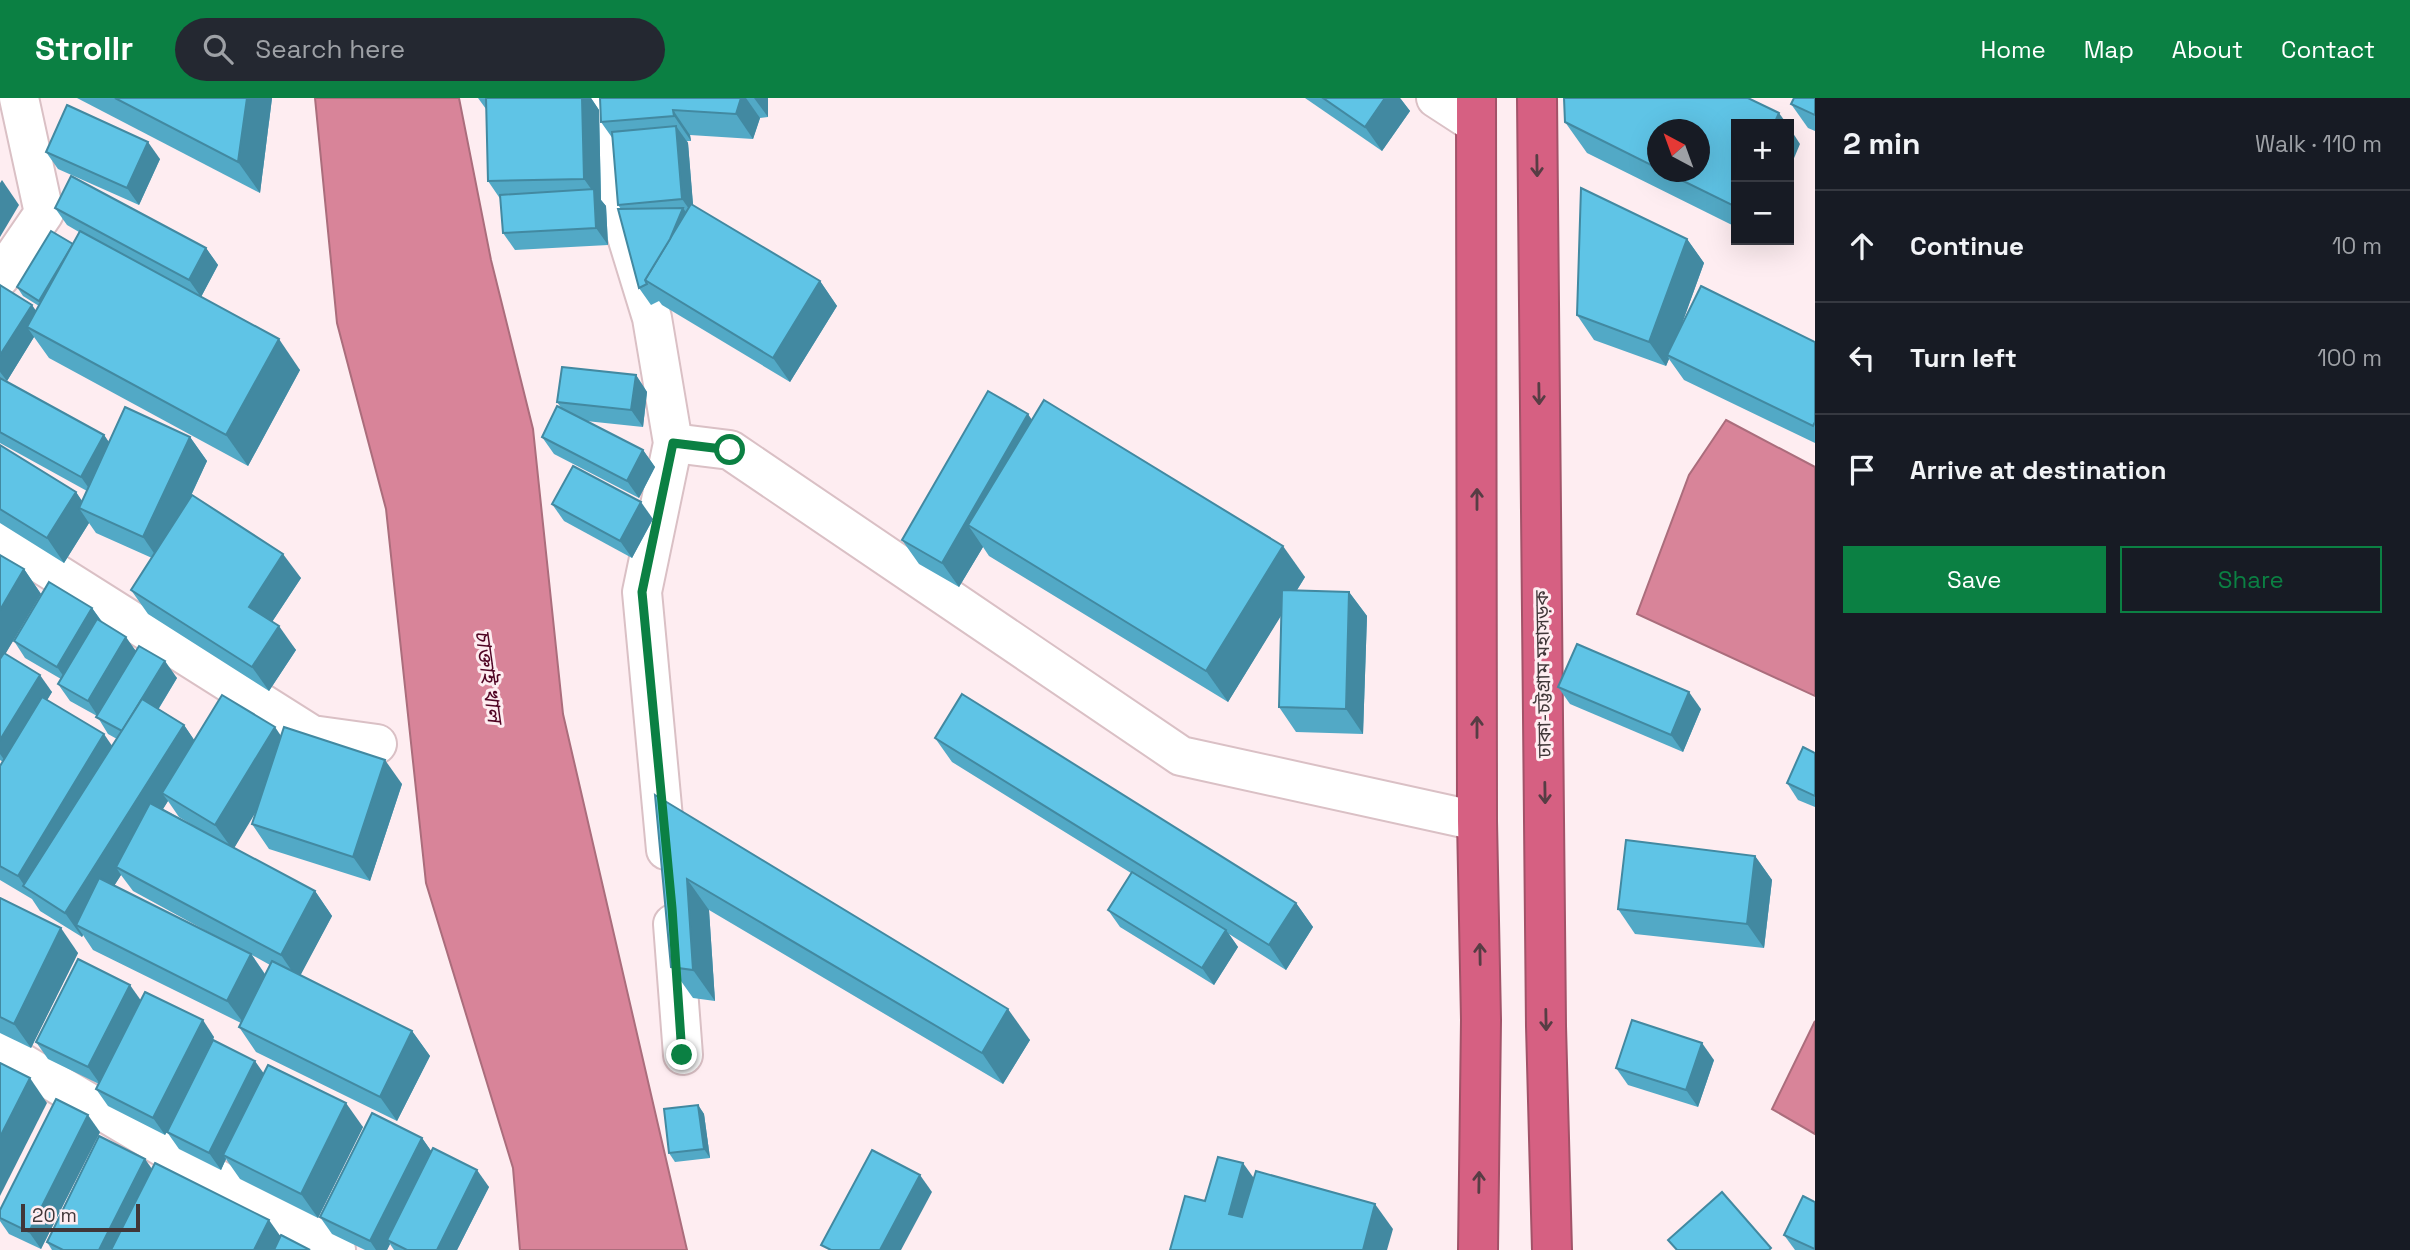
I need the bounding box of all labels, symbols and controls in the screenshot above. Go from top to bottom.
search box [175,18,665,81]
text: Strollr [35,28,133,70]
icon: search [199,30,237,68]
text: Search here [255,32,405,66]
text: Home [1980,34,2046,65]
text: Map [2084,34,2134,65]
text: About [2172,34,2243,65]
text: Contact [2281,34,2375,65]
north arrow [1647,119,1710,182]
map controls [1731,119,1794,245]
button: + [1731,119,1794,182]
text: 2 min [1843,124,1921,163]
text: Walk · 110 m [2255,129,2382,159]
one-way arrow [1530,154,1543,177]
button: − [1731,182,1794,245]
icon: ahead [1843,227,1881,265]
text: Continue [1910,229,2024,263]
text: 10 m [2332,231,2382,261]
icon: left [1843,339,1881,377]
text: Turn left [1910,341,2017,375]
text: 100 m [2317,343,2382,373]
one-way arrow [1533,382,1546,405]
route start [714,434,745,465]
icon: arrive [1843,451,1881,489]
text: Arrive at destination [1910,453,2167,487]
one-way arrow [1470,488,1484,511]
button: Save [1843,546,2106,613]
button: Share [2120,546,2382,613]
street label: ঢাকা-চট্টগ্রাম মহাসড়ক [1529,589,1557,759]
water label: চাক্তাই খাল [469,628,509,728]
one-way arrow [1470,716,1484,739]
one-way arrow [1538,781,1551,804]
one-way arrow [1473,943,1487,966]
one-way arrow [1539,1008,1553,1031]
route end [666,1039,697,1070]
one-way arrow [1472,1171,1486,1194]
scale bar [21,1201,140,1233]
text: 20 m [32,1203,77,1228]

